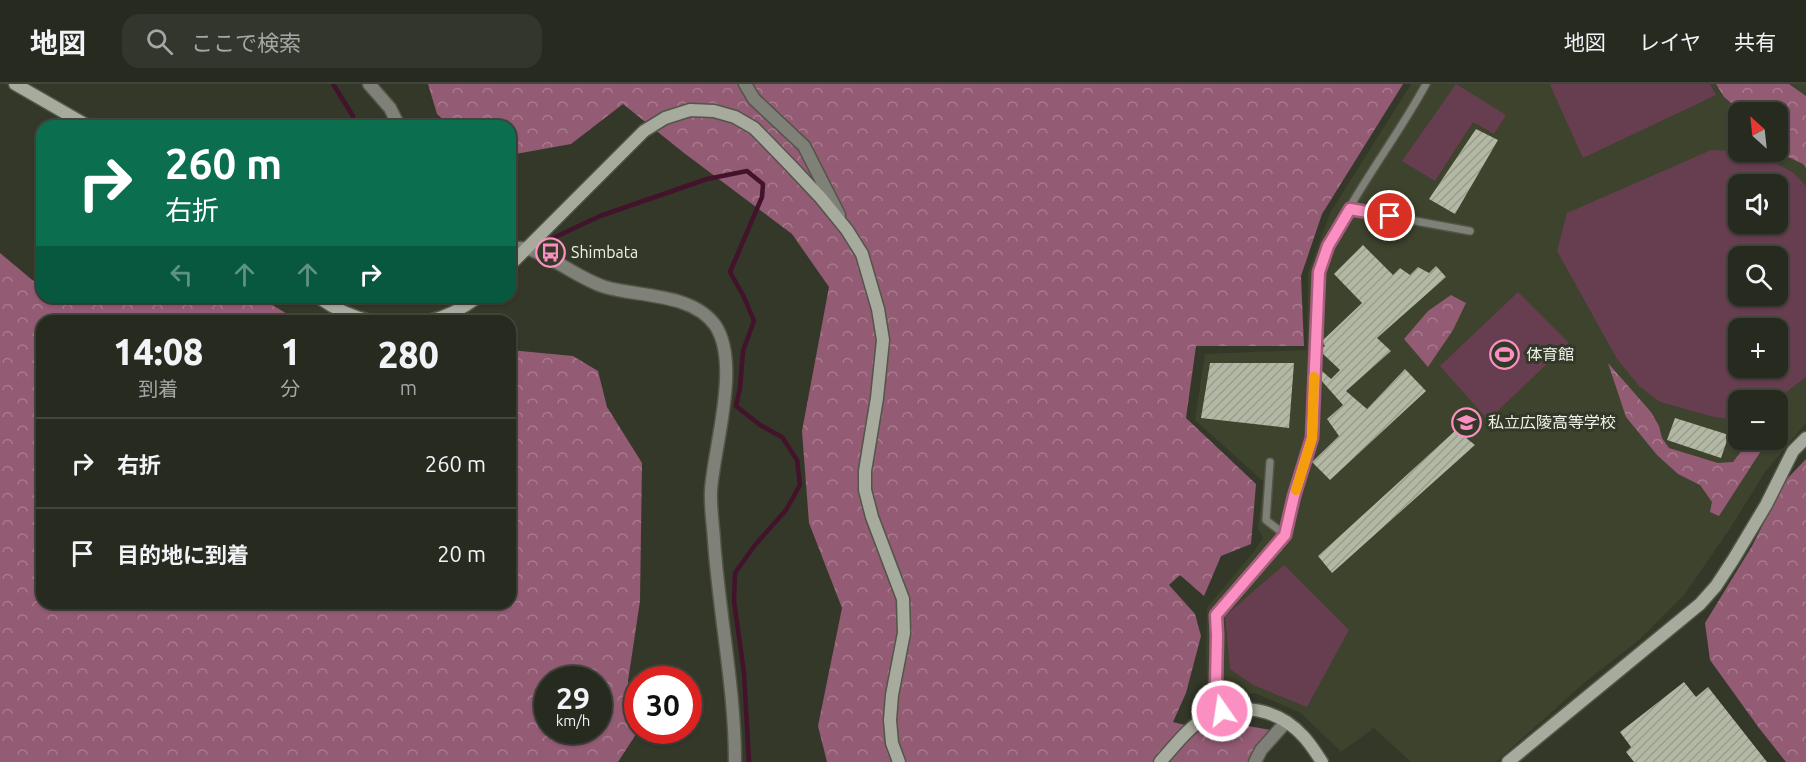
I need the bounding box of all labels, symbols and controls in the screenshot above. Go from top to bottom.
search box [122,14,542,68]
icon: search [143,25,176,58]
text: 地図 [30,27,86,58]
text: ここで検索 [191,30,301,55]
text: 地図 [1564,30,1606,54]
text: レイヤ [1639,30,1701,54]
text: 共有 [1734,30,1776,54]
north arrow [1728,102,1788,162]
map controls [1728,102,1788,450]
text: 260 m [165,140,282,187]
icon: right [66,144,144,222]
button: sound [1728,174,1788,234]
pin [1364,190,1415,241]
text: 右折 [165,195,219,225]
icon: arrive [1373,199,1406,232]
bus stop icon: Shimbata [534,236,566,268]
place label: Shimbata [571,243,638,261]
button: search [1728,246,1788,306]
icon: left [165,258,198,291]
icon: ahead [228,258,261,291]
icon: ahead [291,258,324,291]
icon: right [354,258,387,291]
button: + [1728,318,1788,378]
text: 14:08 [113,331,203,372]
text: 1 [280,331,301,372]
text: 280 [378,334,439,375]
sports icon: 体育館 [1489,338,1521,370]
place label: 体育館 [1526,345,1574,363]
text: m [400,376,417,399]
text: 到着 [138,377,178,400]
text: 分 [281,377,301,400]
button: − [1728,390,1788,450]
school or university icon: 私立広陵高等学校 [1451,406,1483,438]
place label: 私立広陵高等学校 [1488,413,1616,431]
icon: right [66,447,99,480]
text: 260 m [425,451,486,476]
text: 右折 [117,452,161,477]
icon: arrive [66,537,99,570]
text: 20 m [437,541,486,566]
text: 目的地に到着 [117,542,249,567]
speed limit sign: 30 [624,666,702,744]
position arrow [1190,679,1254,743]
text: 29 [556,681,590,715]
text: km/h [556,712,590,729]

